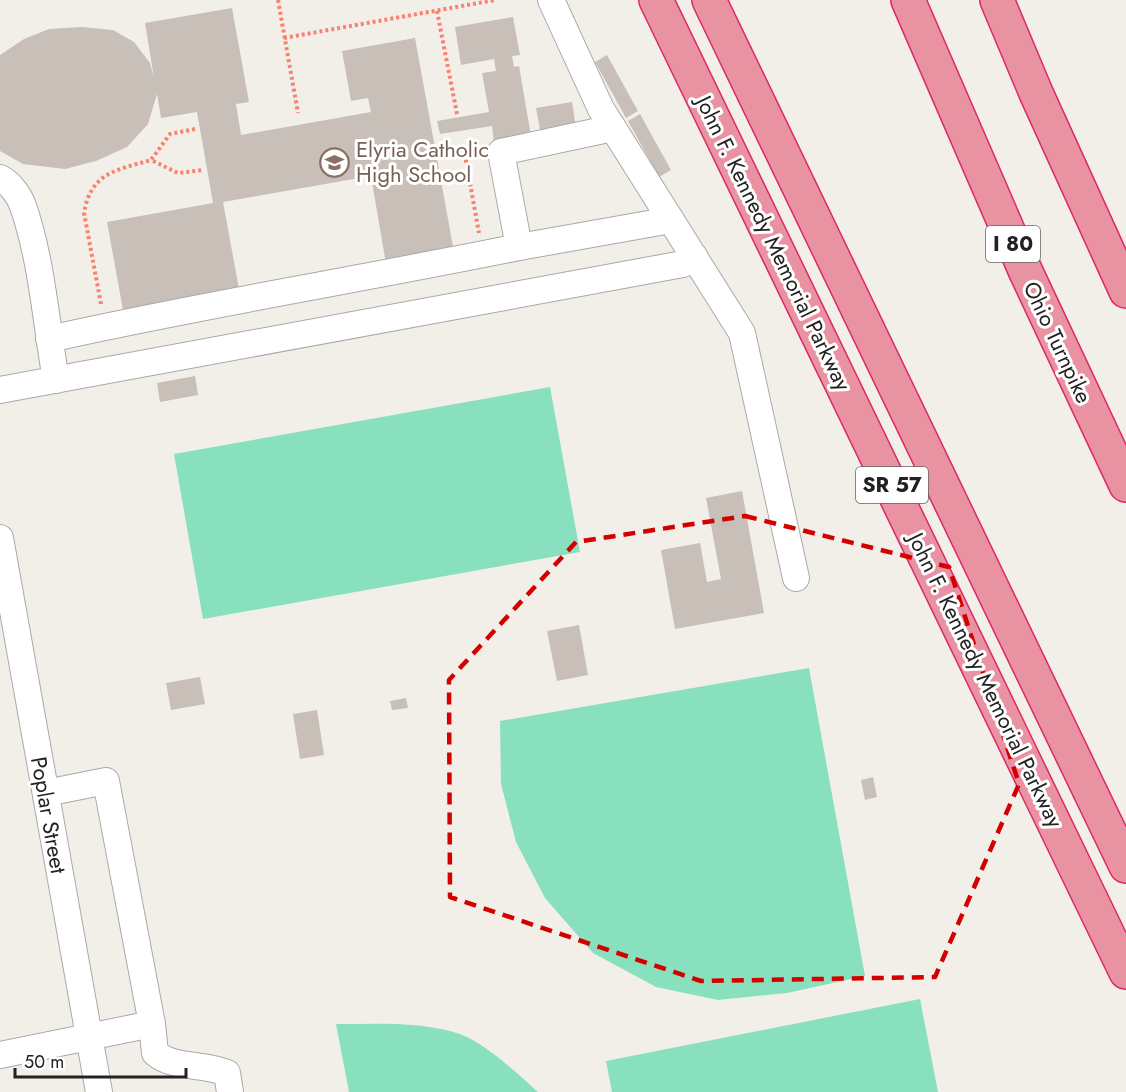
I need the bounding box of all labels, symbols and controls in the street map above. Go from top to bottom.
street label: John F. Kennedy Memorial Parkway [687,87,860,396]
place label: Elyria Catholic High School [356,133,489,190]
school or university icon: Elyria Catholic High School [319,146,351,178]
road number: I 80 [986,226,1040,262]
street label: Ohio Turnpike [1016,276,1100,408]
road number: SR 57 [856,467,928,503]
street label: John F. Kennedy Memorial Parkway [899,524,1072,833]
street label: Poplar Street [23,754,75,877]
scale bar [15,1041,186,1079]
text: 50 m [24,1049,64,1075]

